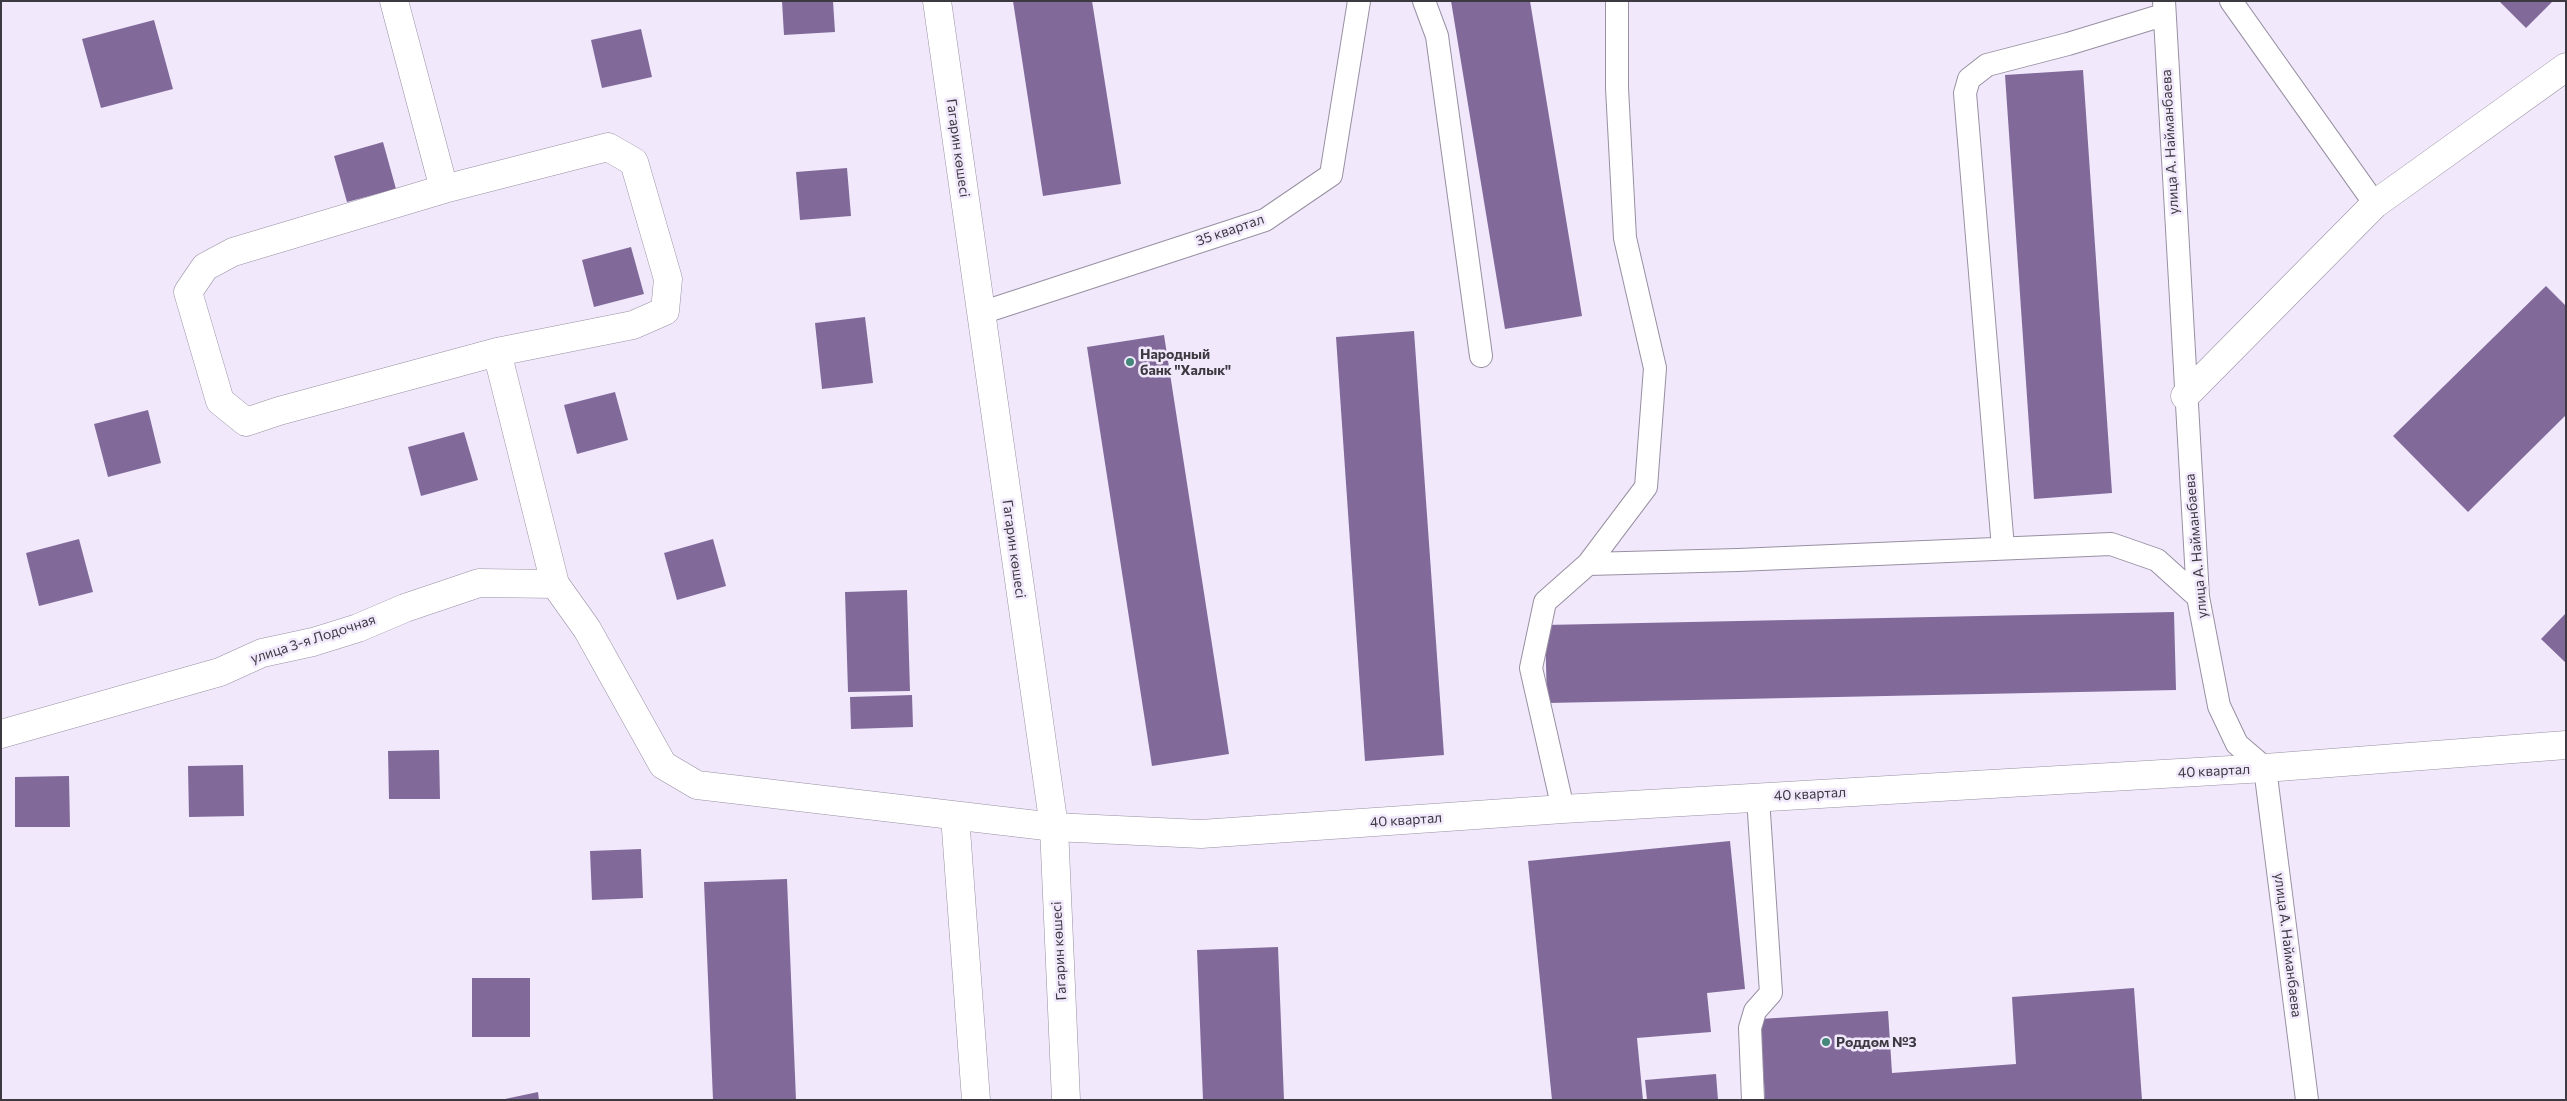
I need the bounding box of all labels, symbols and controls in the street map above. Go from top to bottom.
street label: улица А. Найманбаева [2158,69,2182,215]
street label: Гагарин көшесі [943,98,973,198]
street label: 35 квартал [1194,211,1266,249]
place label: Народный банк "Халык" [1140,346,1231,378]
marker: Народный банк "Халык" [1124,356,1136,368]
street label: улица А. Найманбаева [2181,473,2211,619]
street label: Гагарин көшесі [999,499,1029,599]
street label: улица 3-я Лодочная [248,611,378,667]
street label: 40 квартал [2177,761,2251,781]
street label: 40 квартал [1773,784,1847,804]
street label: 40 квартал [1369,809,1443,831]
street label: улица А. Найманбаева [2271,872,2305,1018]
street label: Гагарин көшесі [1048,901,1070,1001]
place label: Роддом №3 [1836,1034,1917,1050]
marker: Роддом №3 [1820,1036,1832,1048]

